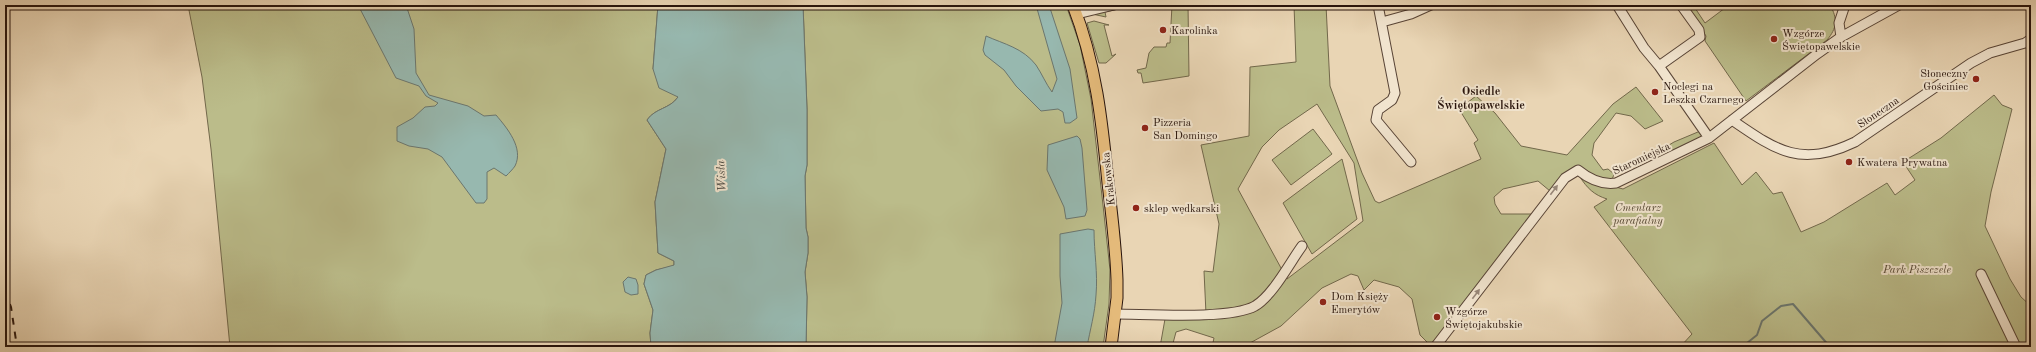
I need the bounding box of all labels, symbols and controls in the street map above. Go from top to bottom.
marker: Karolinka [1158,25,1168,35]
place label: Karolinka [1171,26,1218,37]
place label: Wzgórze Świętopawelskie [1782,29,1860,53]
marker: Wzgórze Świętopawelskie [1769,34,1779,44]
place label: Słoneczny Gościniec [1920,69,1968,93]
marker: Słoneczny Gościniec [1971,74,1981,84]
place label: Noclegi na Leszka Czarnego [1663,82,1744,106]
district label: Osiedle Świętopawelskie [1437,86,1525,112]
marker: Noclegi na Leszka Czarnego [1650,87,1660,97]
street label: Słoneczna [1856,95,1902,131]
place label: Pizzeria San Domingo [1153,118,1217,142]
marker: Pizzeria San Domingo [1140,123,1150,133]
street label: Staromiejska [1611,141,1673,178]
street label: Krakowska [1101,151,1118,206]
marker: Kwatera Prywatna [1844,157,1854,167]
place label: Kwatera Prywatna [1857,158,1948,169]
water label: Wisła [715,159,729,192]
one-way arrow [1550,185,1558,196]
marker: sklep wędkarski [1131,203,1141,213]
park label: Cmentarz parafialny [1612,203,1663,227]
place label: sklep wędkarski [1144,204,1219,215]
park label: Park Piszczele [1882,265,1951,276]
one-way arrow [1471,288,1480,299]
place label: Dom Księży Emerytów [1331,292,1389,316]
marker: Dom Księży Emerytów [1318,297,1328,307]
place label: Wzgórze Świętojakubskie [1445,307,1522,331]
marker: Wzgórze Świętojakubskie [1432,312,1442,322]

